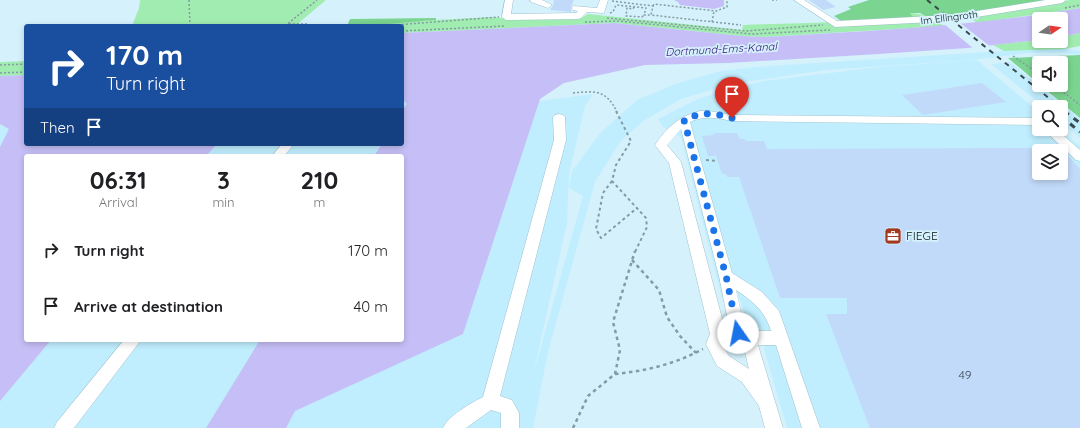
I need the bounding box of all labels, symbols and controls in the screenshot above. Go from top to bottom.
street label: Im Ellingroth [920,8,978,27]
north arrow [1032,12,1068,48]
map controls [1032,12,1068,180]
text: 170 m [106,37,183,72]
water label: Dortmund-Ems-Kanal [665,39,779,59]
icon: right [40,40,92,92]
button: sound [1032,56,1068,92]
text: Turn right [106,72,186,95]
pin [715,77,749,118]
icon: arrive [721,83,743,105]
button: search [1032,100,1068,136]
icon: arrive [83,116,105,138]
text: Then [40,118,75,137]
button: layers [1032,144,1068,180]
text: 06:31 [90,165,147,195]
text: 3 [217,165,230,195]
text: 210 [300,165,338,195]
text: Arrival [99,194,138,210]
text: min [212,194,235,210]
text: m [313,194,325,210]
office icon: FIEGE [883,226,903,246]
place label: FIEGE [906,228,938,243]
icon: right [40,239,62,261]
text: Turn right [74,241,145,260]
text: 170 m [348,241,388,260]
icon: arrive [40,295,62,317]
text: Arrive at destination [74,297,223,316]
text: 40 m [353,297,388,316]
position arrow [717,312,759,354]
house number: 49 [959,367,972,382]

